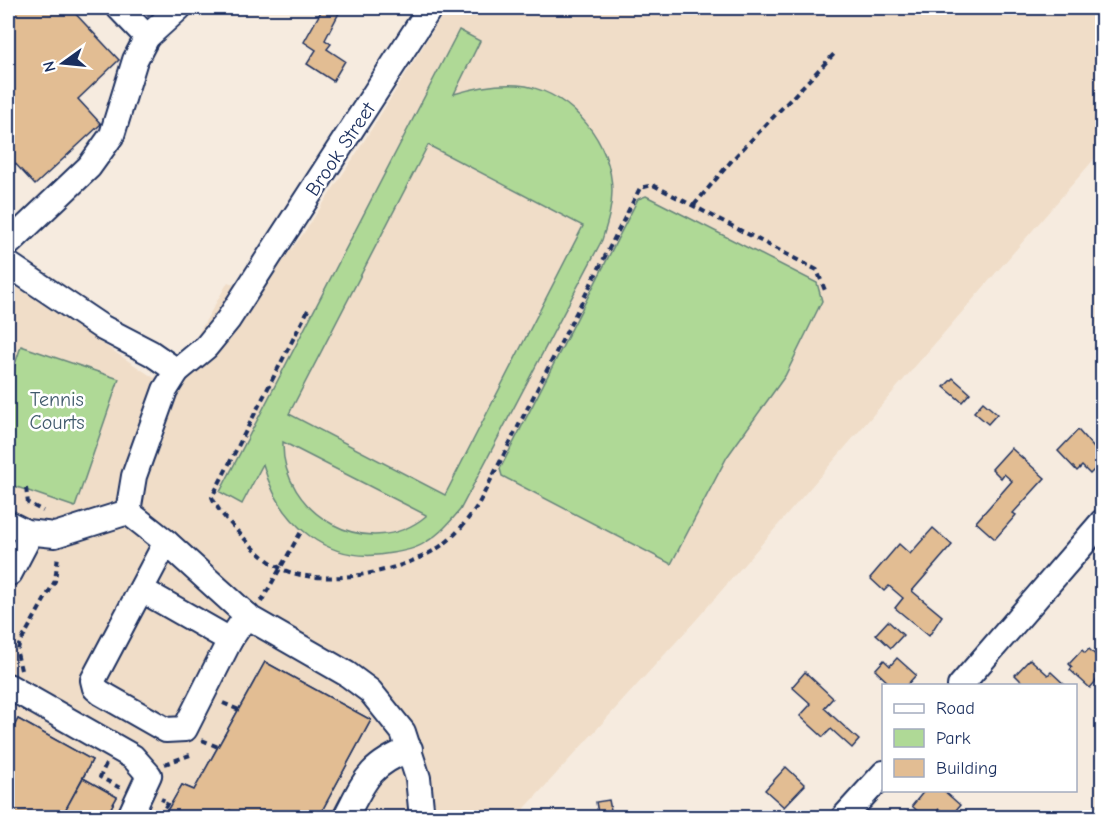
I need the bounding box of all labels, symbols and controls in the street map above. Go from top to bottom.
north arrow [33,33,93,93]
text: N [39,59,60,74]
street label: Brook Street [301,97,381,200]
park label: Tennis Courts [29,388,85,434]
legend [882,684,1077,792]
text: Road [936,698,975,719]
text: Park [936,728,971,749]
text: Building [936,758,998,779]

